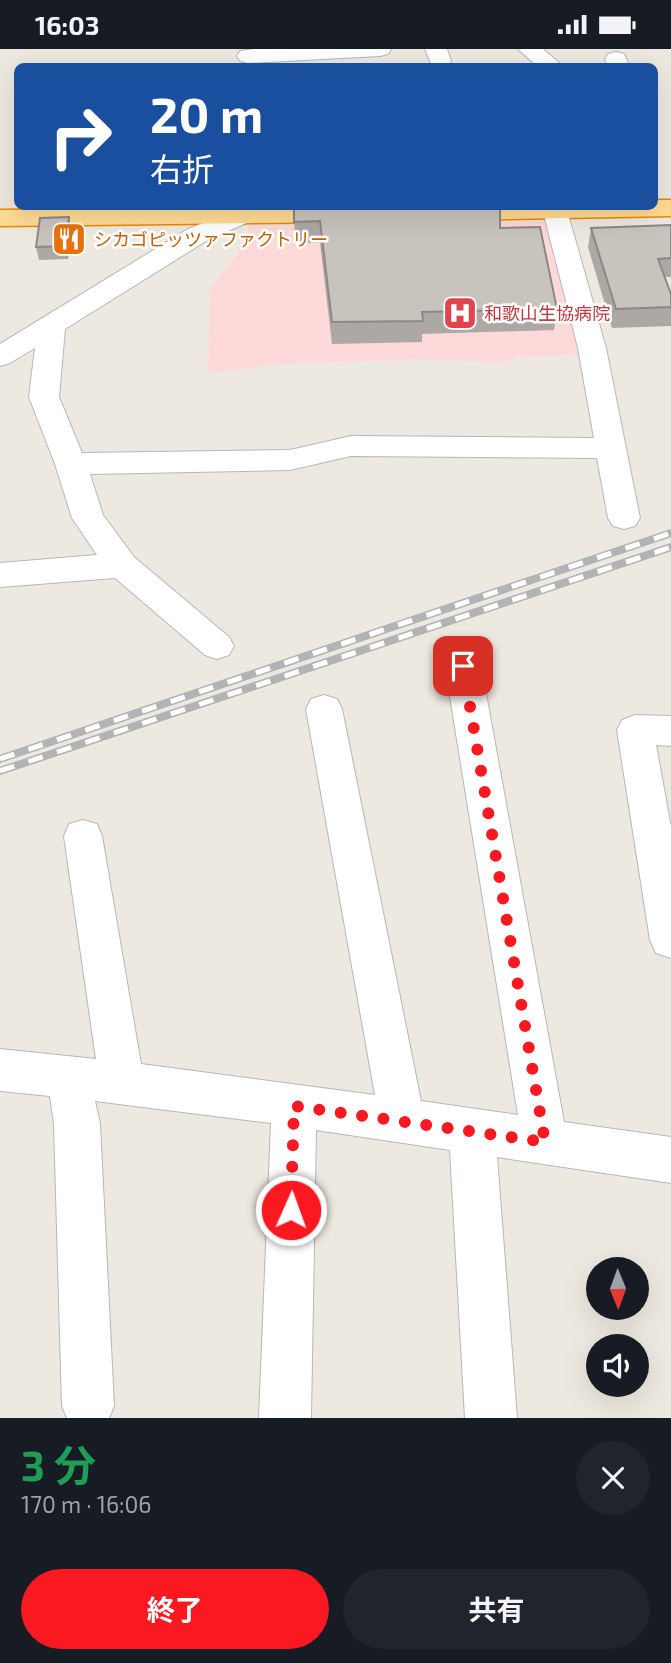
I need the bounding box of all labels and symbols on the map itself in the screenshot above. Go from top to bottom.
restaurant icon: シカゴピッツァファクトリー [50,220,88,258]
place label: シカゴピッツァファクトリー [94,228,328,250]
hospital icon: 和歌山生協病院 [441,294,479,332]
place label: 和歌山生協病院 [484,302,610,324]
pin [433,636,493,696]
position arrow [254,1173,328,1247]
north arrow [586,1257,649,1319]

